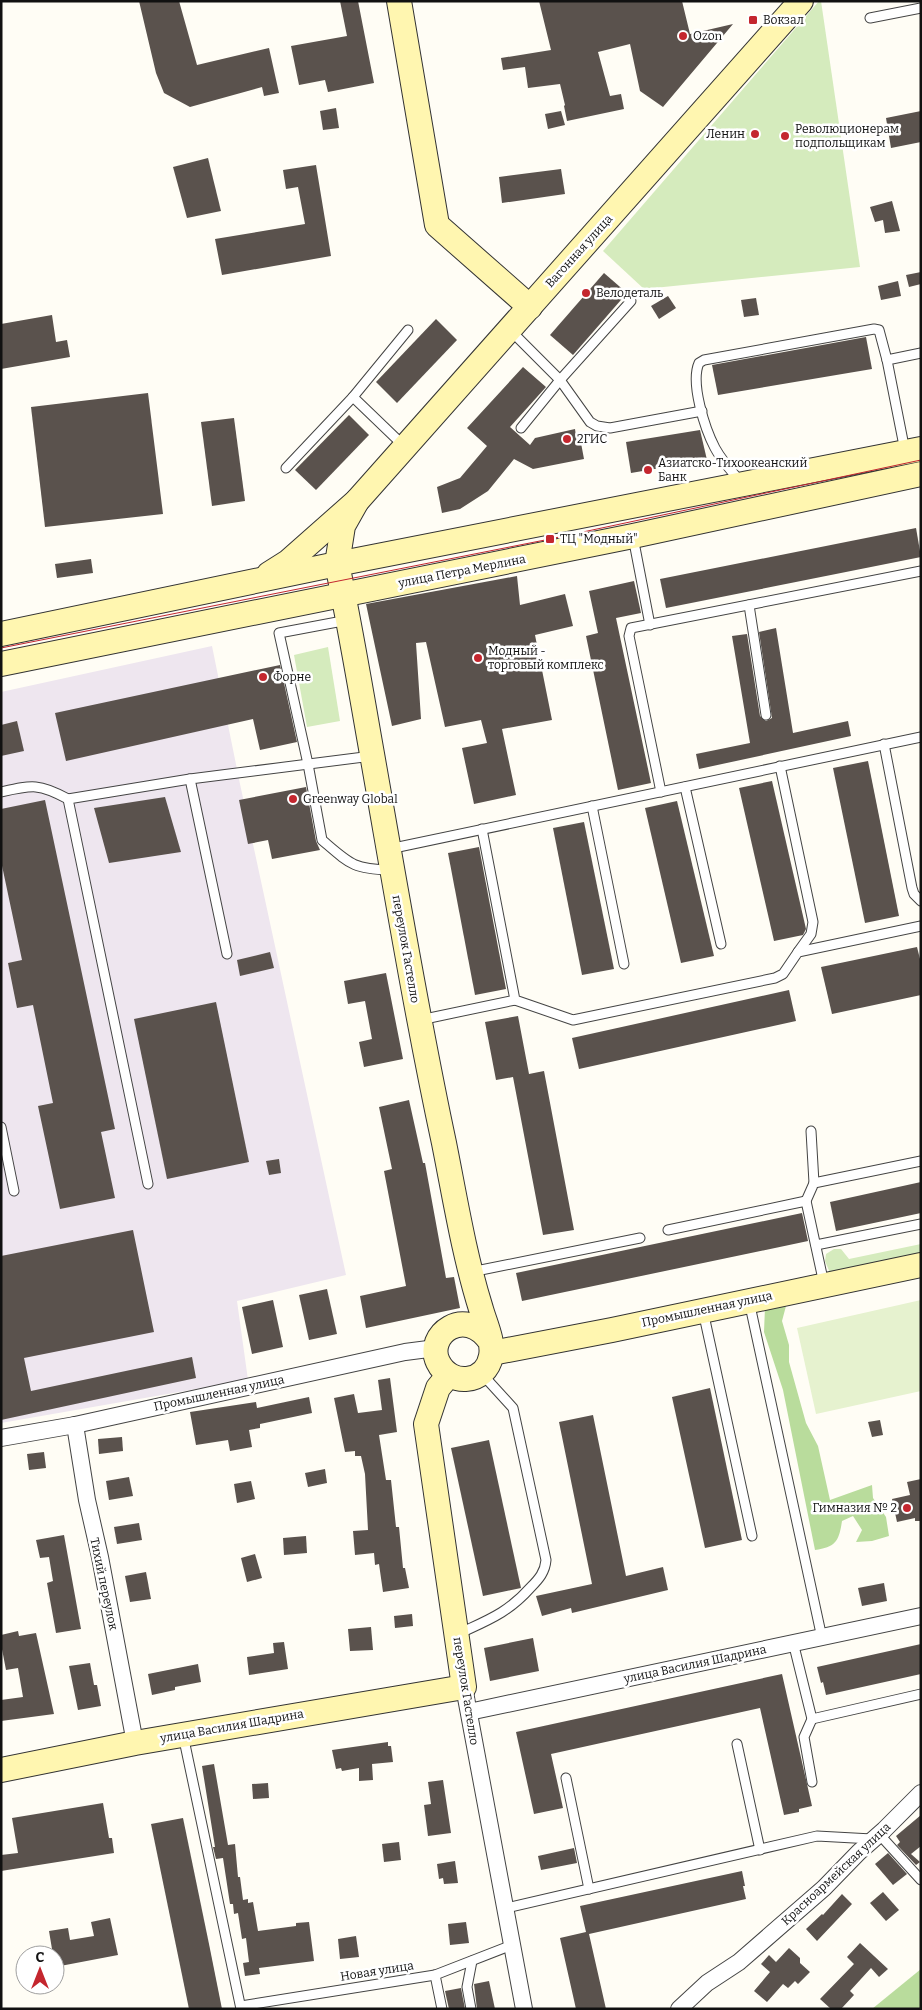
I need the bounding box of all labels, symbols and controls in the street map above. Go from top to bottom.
place label: Вокзал [763,13,804,27]
marker: Вокзал [747,14,759,26]
place label: Ozon [693,29,723,43]
marker: Ozon [677,30,689,42]
place label: Революционерам подпольщикам [795,122,899,150]
place label: Ленин [706,127,745,141]
marker: Ленин [749,128,761,140]
marker: Революционерам подпольщикам [779,130,791,142]
street label: Вагонная улица [543,211,616,290]
place label: Велодеталь [596,286,663,300]
marker: Велодеталь [580,287,592,299]
place label: 2ГИС [577,432,608,446]
marker: 2ГИС [561,433,573,445]
place label: Азиатско-Тихоокеанский Банк [658,456,808,484]
marker: Азиатско-Тихоокеанский Банк [642,464,654,476]
place label: ТЦ "Модный" [560,532,638,546]
marker: ТЦ "Модный" [544,533,556,545]
street label: улица Петра Мерлина [396,552,527,590]
place label: Модный - торговый комплекс [488,644,604,672]
marker: Модный - торговый комплекс [472,652,484,664]
place label: Форне [273,670,311,684]
marker: Форне [257,671,269,683]
place label: Greenway Global [303,792,398,806]
marker: Greenway Global [287,793,299,805]
street label: переулок Гастелло [390,894,422,1004]
street label: Промышленная улица [640,1288,774,1330]
street label: Промышленная улица [152,1372,286,1414]
place label: Гимназия № 2 [812,1501,897,1515]
marker: Гимназия № 2 [901,1502,913,1514]
street label: Тихий переулок [87,1536,121,1632]
street label: переулок Гастелло [451,1636,481,1746]
street label: улица Василия Шадрина [621,1642,768,1686]
street label: улица Василия Шадрина [158,1706,305,1746]
street label: Красноармейская улица [779,1820,894,1928]
north arrow [15,1945,65,1995]
text: С [36,1949,45,1966]
street label: Новая улица [339,1958,415,1984]

